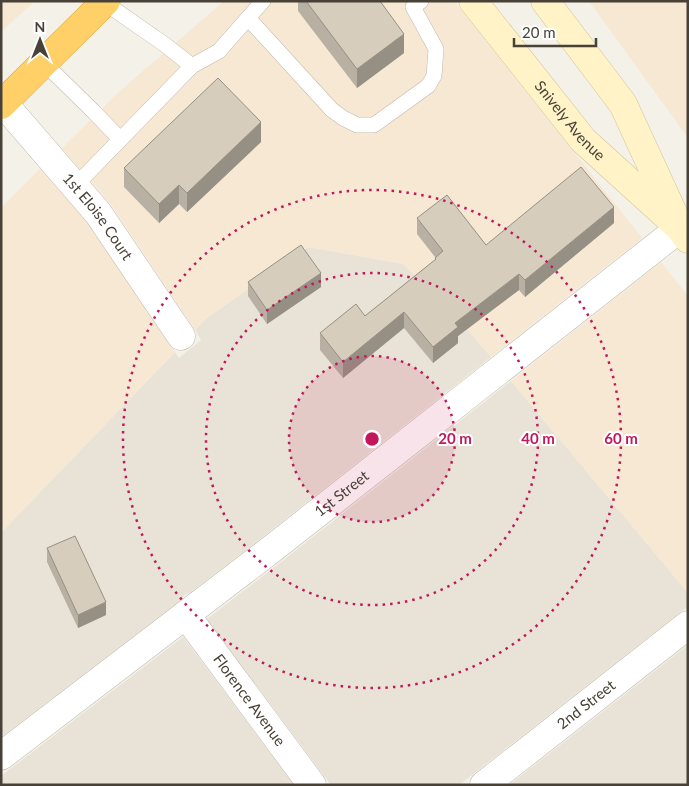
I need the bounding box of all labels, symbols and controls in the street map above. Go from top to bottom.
north arrow [15,15,65,65]
scale bar [514,15,596,47]
text: N [35,18,45,35]
text: 20 m [522,23,556,41]
street label: Snively Avenue [531,77,609,164]
street label: 1st Eloise Court [59,169,137,264]
text: 20 m [438,429,472,447]
text: 40 m [521,429,555,447]
text: 60 m [604,429,638,447]
centre of rings [363,430,381,448]
street label: 1st Street [311,466,372,520]
street label: Florence Avenue [210,650,290,749]
street label: 2nd Street [553,675,619,732]

